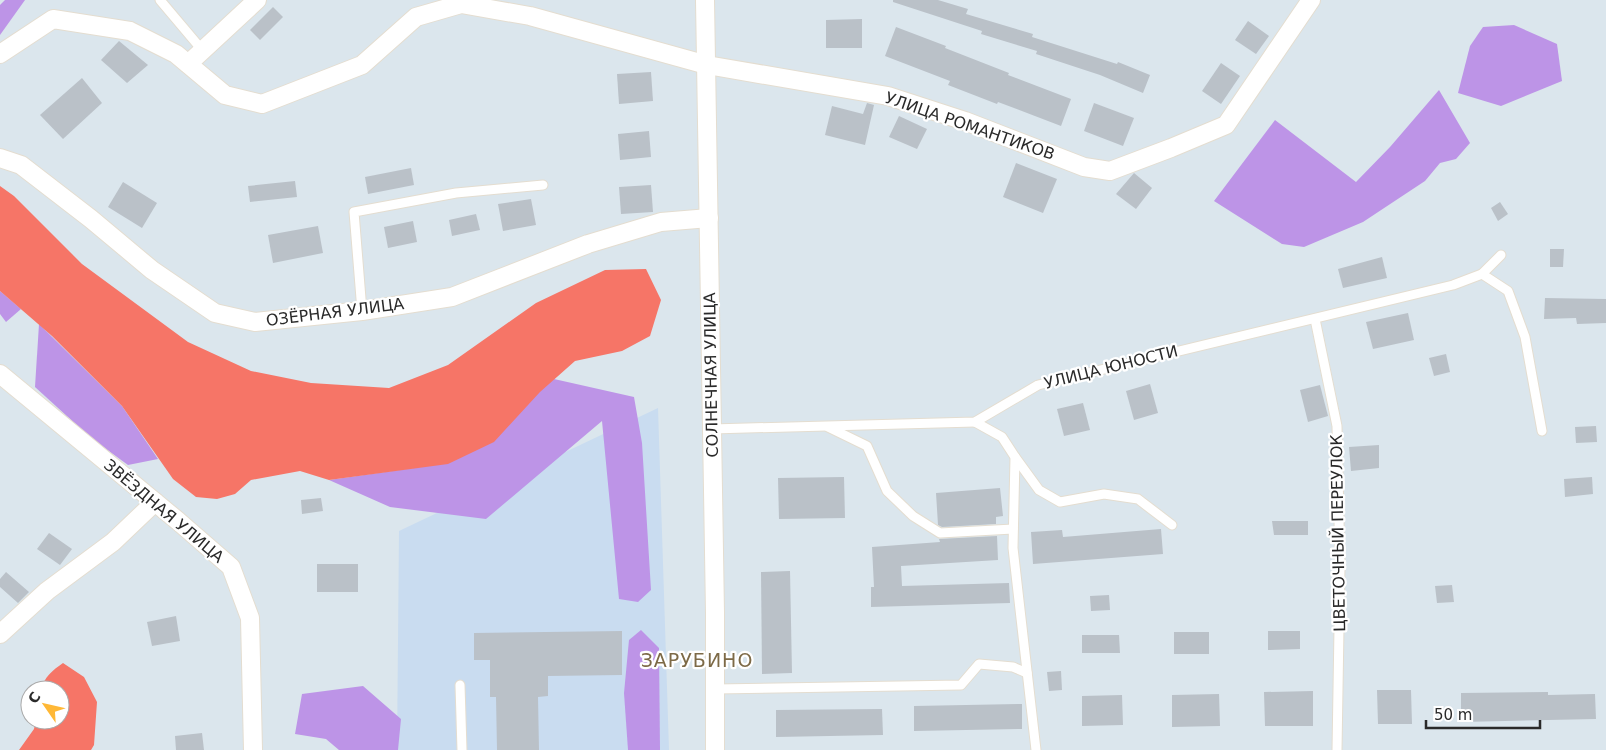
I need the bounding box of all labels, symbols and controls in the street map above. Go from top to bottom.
street label: УЛИЦА РОМАНТИКОВ [883,88,1057,164]
street label: СОЛНЕЧНАЯ УЛИЦА [700,292,722,458]
street label: ОЗЁРНАЯ УЛИЦА [265,294,405,330]
street label: УЛИЦА ЮНОСТИ [1042,341,1180,393]
street label: ЦВЕТОЧНЫЙ ПЕРЕУЛОК [1327,433,1349,632]
street label: ЗВЁЗДНАЯ УЛИЦА [100,455,228,567]
district label: ЗАРУБИНО [641,649,753,671]
north arrow [20,680,70,730]
text: С [25,689,44,706]
scale bar [1426,698,1540,730]
text: 50 m [1434,706,1472,724]

